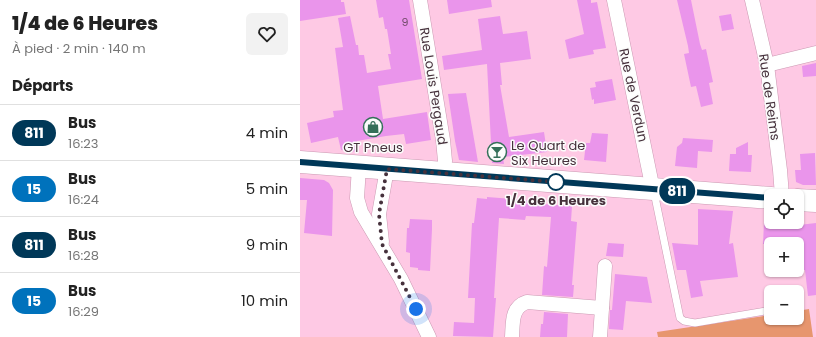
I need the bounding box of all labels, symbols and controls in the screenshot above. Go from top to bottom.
text: 1/4 de 6 Heures [12,10,158,37]
button: heart [246,13,288,55]
house number: 9 [402,14,409,30]
street label: Rue Louis Pergaud [415,26,452,146]
text: À pied · 2 min · 140 m [12,39,146,58]
street label: Rue de Verdun [614,47,653,144]
street label: Rue de Reims [754,52,785,142]
text: Départs [12,75,73,96]
text: Bus [68,112,96,133]
shop icon: GT Pneus [362,116,384,138]
text: 4 min [246,122,288,143]
text: 811 [24,123,44,143]
text: 16:23 [68,134,98,153]
place label: Le Quart de Six Heures [511,136,585,170]
place label: GT Pneus [343,138,403,157]
bar icon: Le Quart de Six Heures [486,141,508,163]
text: Bus [68,168,96,189]
marker: 1/4 de 6 Heures [547,173,565,191]
text: 5 min [246,178,288,199]
line badge: 811 [654,178,700,204]
text: 15 [27,179,41,199]
text: 811 [667,181,687,201]
map controls [764,189,804,325]
button: locate [764,189,804,229]
text: 16:24 [68,190,99,209]
place label: 1/4 de 6 Heures [506,191,606,210]
text: Bus [68,224,96,245]
text: 9 min [246,234,288,255]
text: 811 [24,235,44,255]
button: + [764,237,804,277]
text: 16:28 [68,246,99,265]
text: Bus [68,280,96,301]
button: − [764,285,804,325]
text: 10 min [241,290,288,311]
text: 15 [27,291,41,311]
your location [406,299,426,319]
text: 16:29 [68,302,99,321]

